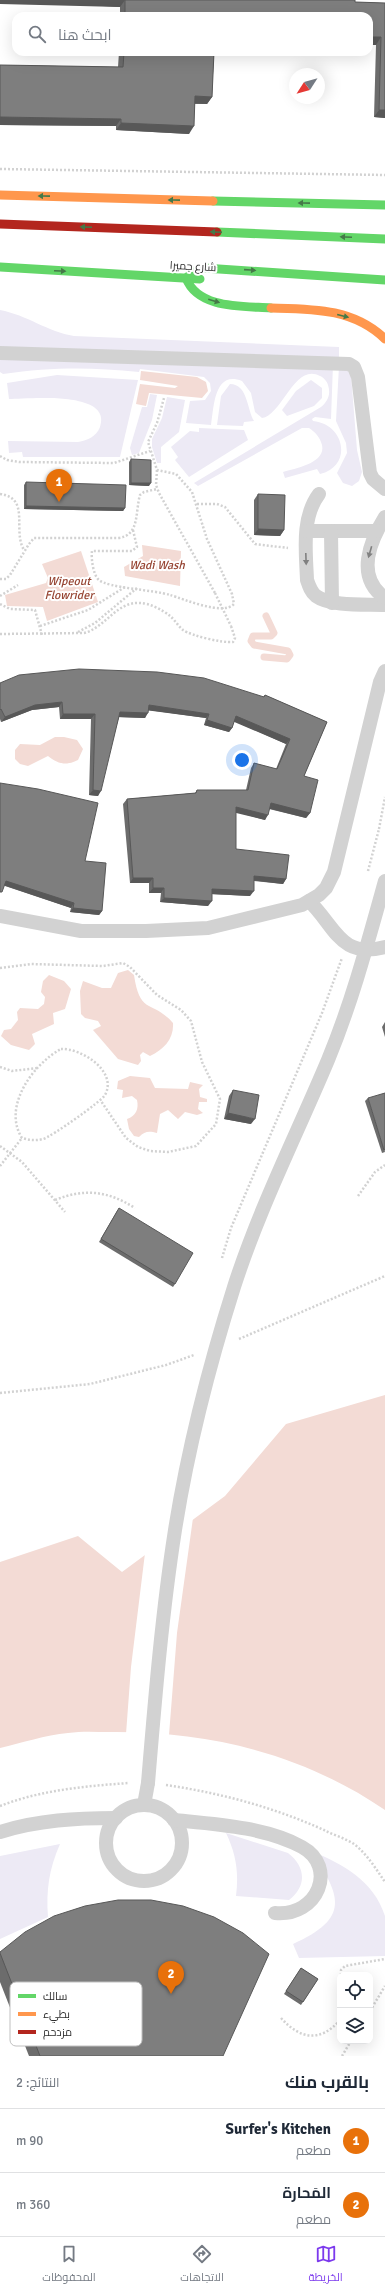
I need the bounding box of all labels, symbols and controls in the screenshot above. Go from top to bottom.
search box [12,12,373,56]
icon: search [26,23,48,45]
text: ابحث هنا [58,26,111,44]
north arrow [289,68,325,104]
one-way arrow [38,193,50,200]
one-way arrow [167,197,180,203]
one-way arrow [297,200,310,206]
one-way arrow [79,224,92,230]
one-way arrow [209,229,222,235]
one-way arrow [339,234,352,240]
street label: شارع جميرا [169,259,217,275]
one-way arrow [54,267,66,274]
one-way arrow [244,267,256,274]
one-way arrow [208,299,221,305]
one-way arrow [337,313,350,319]
pin: 1 [46,469,72,502]
one-way arrow [366,546,372,558]
one-way arrow [303,553,309,566]
water label: Wadi Wash [129,558,185,573]
water label: Wipeout Flowrider [44,574,95,603]
your location [232,750,252,770]
pin: 2 [158,1961,184,1994]
map controls [337,1972,373,2044]
button: locate [337,1972,373,2008]
legend [10,1982,142,2046]
text: سالك [43,1990,67,2003]
text: بطيء [43,2008,70,2023]
button: layers [337,2008,373,2044]
text: مزدحم [43,2026,72,2040]
text: بالقرب منك [285,2072,369,2093]
text: النتائج: 2 [16,2075,60,2091]
text: Surfer's Kitchen [226,2120,331,2138]
text: 90 m [16,2133,43,2149]
text: 1 [352,2133,360,2149]
text: مطعم [296,2143,331,2159]
text: المَحارة [282,2184,331,2202]
text: 360 m [16,2197,50,2213]
text: 2 [352,2197,360,2213]
text: مطعم [296,2212,331,2228]
tab: المحفوظات [42,2243,96,2287]
tab: الاتجاهات [180,2243,224,2287]
tab: الخريطة [308,2243,343,2287]

